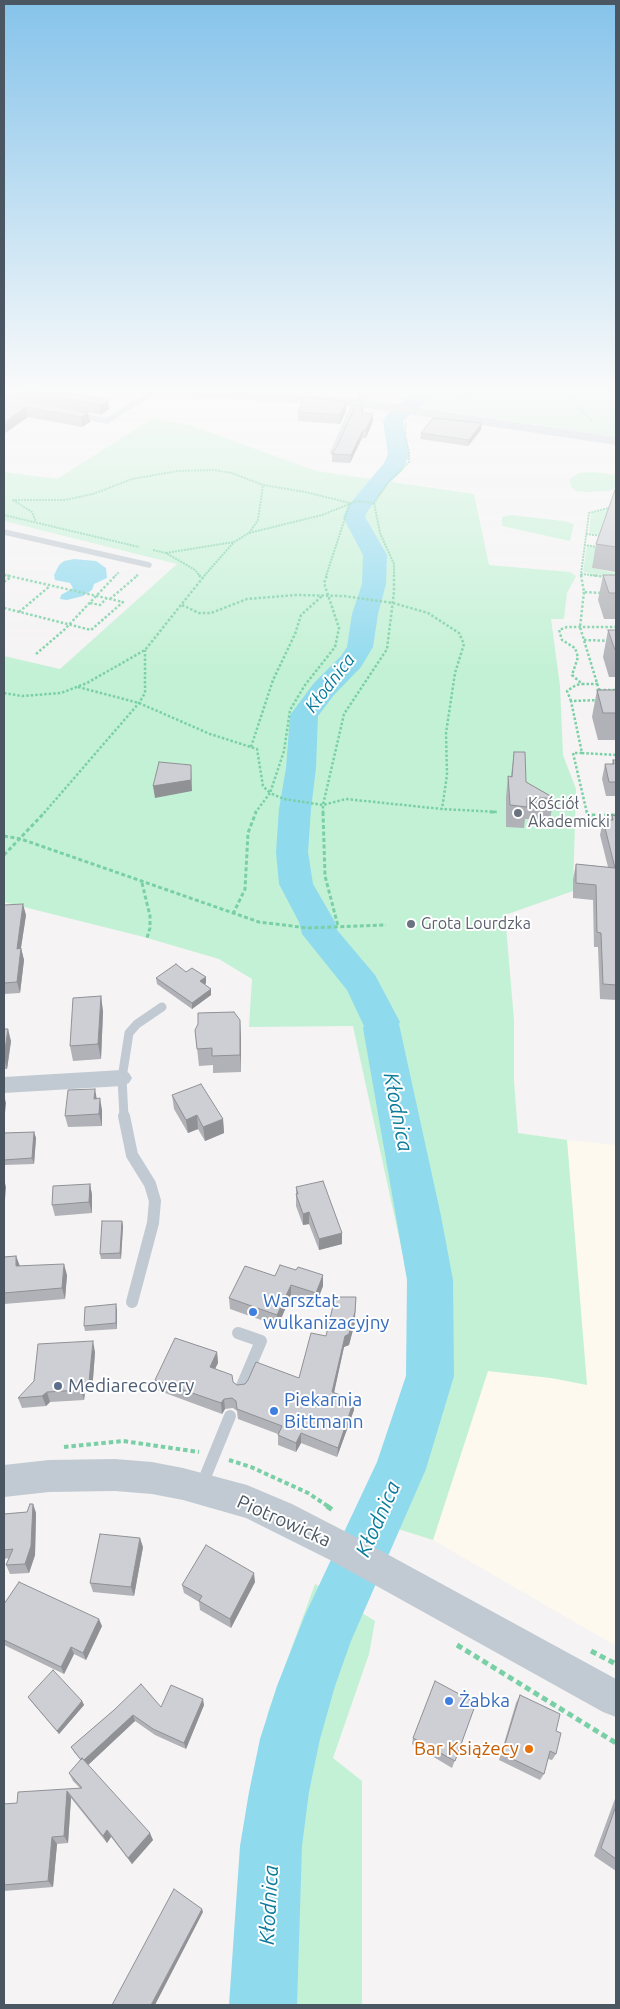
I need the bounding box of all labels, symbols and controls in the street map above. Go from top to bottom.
water label: Kłodnica [300,649,360,717]
place label: Kościół Akademicki [528,794,610,832]
marker: Kościół Akademicki [512,807,524,819]
place label: Grota Lourdzka [421,914,531,934]
marker: Grota Lourdzka [405,918,417,930]
water label: Kłodnica [378,1070,418,1154]
place label: Warsztat wulkanizacyjny [263,1290,390,1334]
marker: Warsztat wulkanizacyjny [247,1306,259,1318]
place label: Mediarecovery [68,1375,195,1397]
marker: Mediarecovery [52,1380,64,1392]
place label: Piekarnia Bittmann [284,1389,363,1433]
marker: Piekarnia Bittmann [268,1405,280,1417]
water label: Kłodnica [350,1477,406,1561]
street label: Piotrowicka [234,1490,334,1552]
place label: Żabka [459,1690,510,1712]
marker: Żabka [443,1695,455,1707]
place label: Bar Książecy [414,1738,519,1760]
marker: Bar Książecy [523,1743,535,1755]
water label: Kłodnica [254,1864,284,1946]

